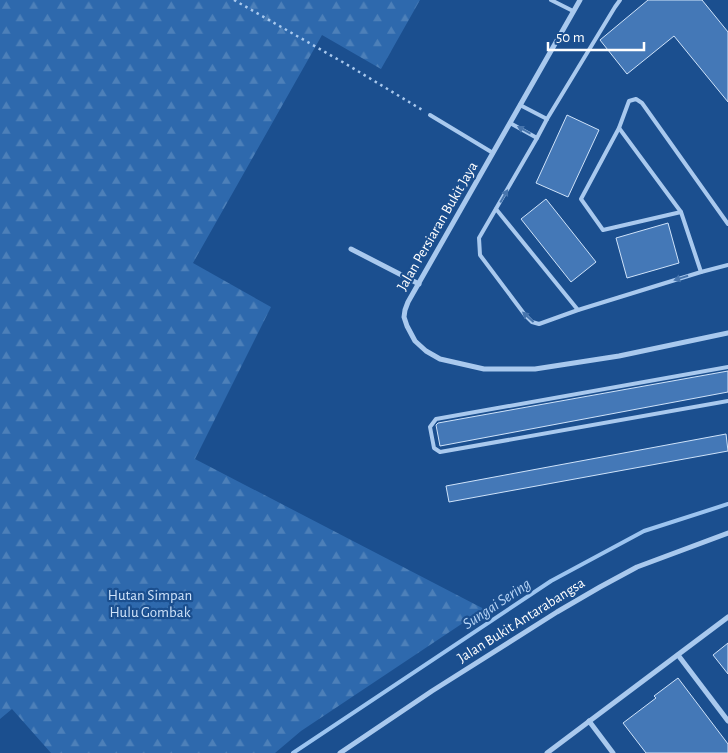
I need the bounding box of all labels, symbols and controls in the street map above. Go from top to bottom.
scale bar [548,20,644,52]
text: 50 m [556,30,585,45]
one-way arrow [517,126,530,135]
street label: Jalan Persiaran Bukit Jaya [394,159,481,293]
one-way arrow [499,190,508,203]
one-way arrow [673,275,688,283]
one-way arrow [522,312,535,323]
street label: Jalan Bukit Antarabangsa [455,575,588,666]
water label: Sungai Sering [460,575,533,632]
park label: Hutan Simpan Hulu Gombak [108,588,192,620]

